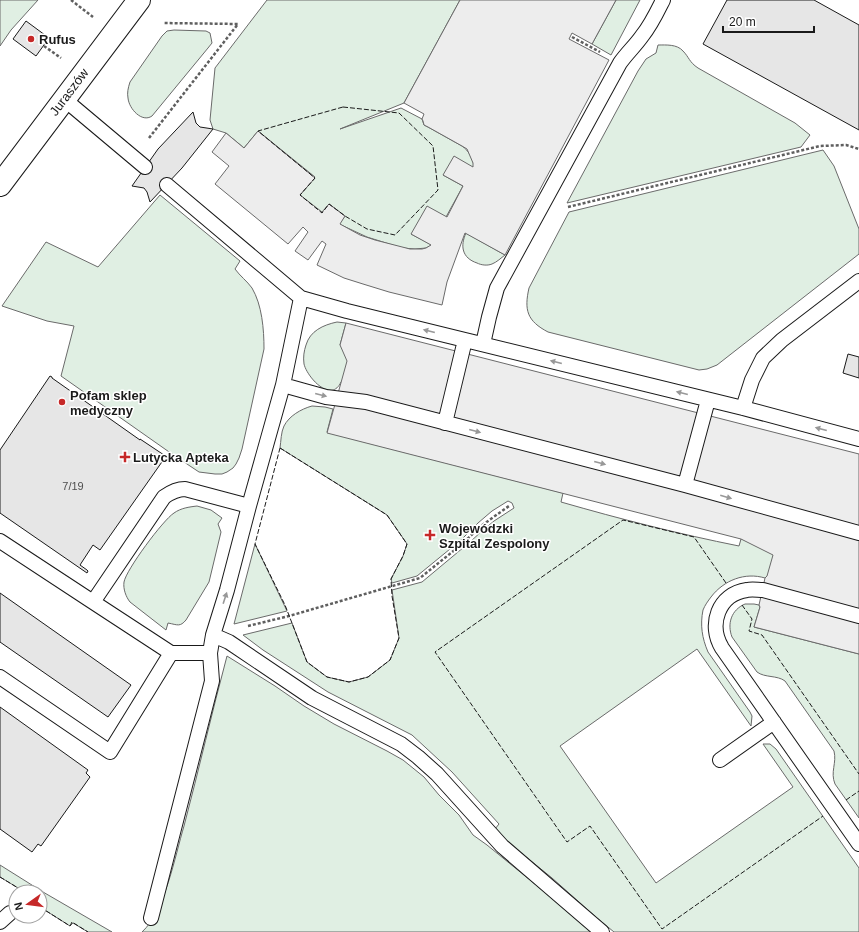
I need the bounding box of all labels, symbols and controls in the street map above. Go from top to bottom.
scale bar [723,8,814,34]
text: 20 m [729,15,756,29]
place label: Rufus [39,32,76,47]
marker: Rufus [26,34,36,44]
street label: Juraszów [46,65,92,118]
one-way arrow [423,328,436,334]
one-way arrow [549,359,562,365]
place label: Pofam sklep medyczny [70,388,147,418]
one-way arrow [676,390,688,396]
one-way arrow [315,393,327,399]
marker: Pofam sklep medyczny [57,397,67,407]
one-way arrow [815,426,827,432]
one-way arrow [468,428,481,434]
place label: Lutycka Apteka [133,450,229,465]
marker: Lutycka Apteka [120,452,130,462]
one-way arrow [595,460,607,466]
house number: 7/19 [62,480,84,492]
one-way arrow [720,494,732,500]
place label: Wojewódzki Szpital Zespolony [439,521,550,551]
marker: Wojewódzki Szpital Zespolony [424,529,436,541]
one-way arrow [222,591,228,603]
north arrow [8,884,48,924]
text: N [12,901,25,912]

